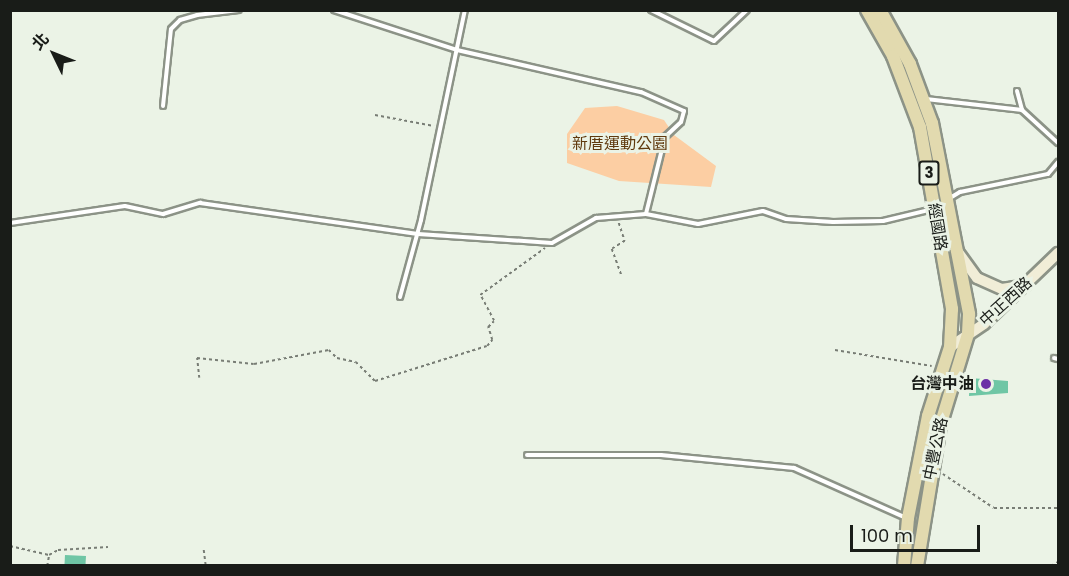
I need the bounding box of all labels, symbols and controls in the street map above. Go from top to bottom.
north arrow [24,24,84,84]
text: 北 [27,28,54,55]
park label: 新厝運動公園 [572,134,668,154]
road number: 3 [917,161,941,185]
street label: 經國路 [924,202,950,252]
street label: 中正西路 [976,273,1036,331]
place label: 台灣中油 [910,374,974,394]
marker: 台灣中油 [979,377,993,391]
street label: 中豐公路 [920,416,952,482]
scale bar [853,513,984,551]
text: 100 m [861,523,913,548]

